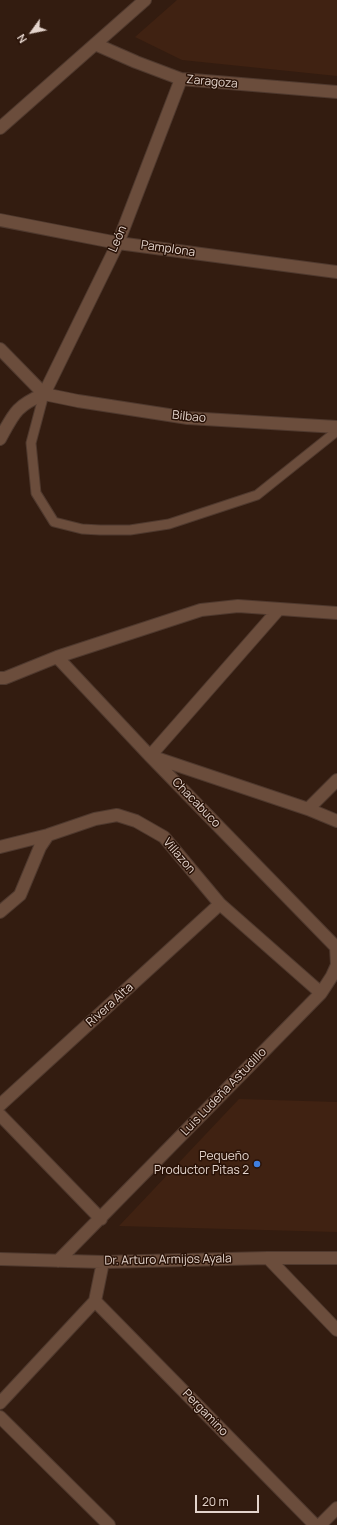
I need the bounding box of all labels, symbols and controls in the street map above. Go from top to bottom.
north arrow [12,12,52,52]
text: N [13,31,30,46]
street label: Zaragoza [186,73,238,91]
street label: León [106,224,130,254]
street label: Pamplona [140,238,196,260]
street label: Bilbao [171,408,207,426]
street label: Chacabuco [169,775,223,831]
street label: Villazon [160,835,198,877]
street label: Rivera Alta [84,980,136,1030]
street label: Luis Ludeña Astudillo [178,1045,270,1139]
place label: Pequeño Productor Pitas 2 [154,1150,249,1178]
marker: Pequeño Productor Pitas 2 [252,1159,262,1169]
street label: Dr. Arturo Armijos Ayala [104,1252,232,1268]
street label: Pergamino [179,1387,231,1439]
scale bar [197,1487,261,1513]
text: 20 m [202,1493,229,1510]

